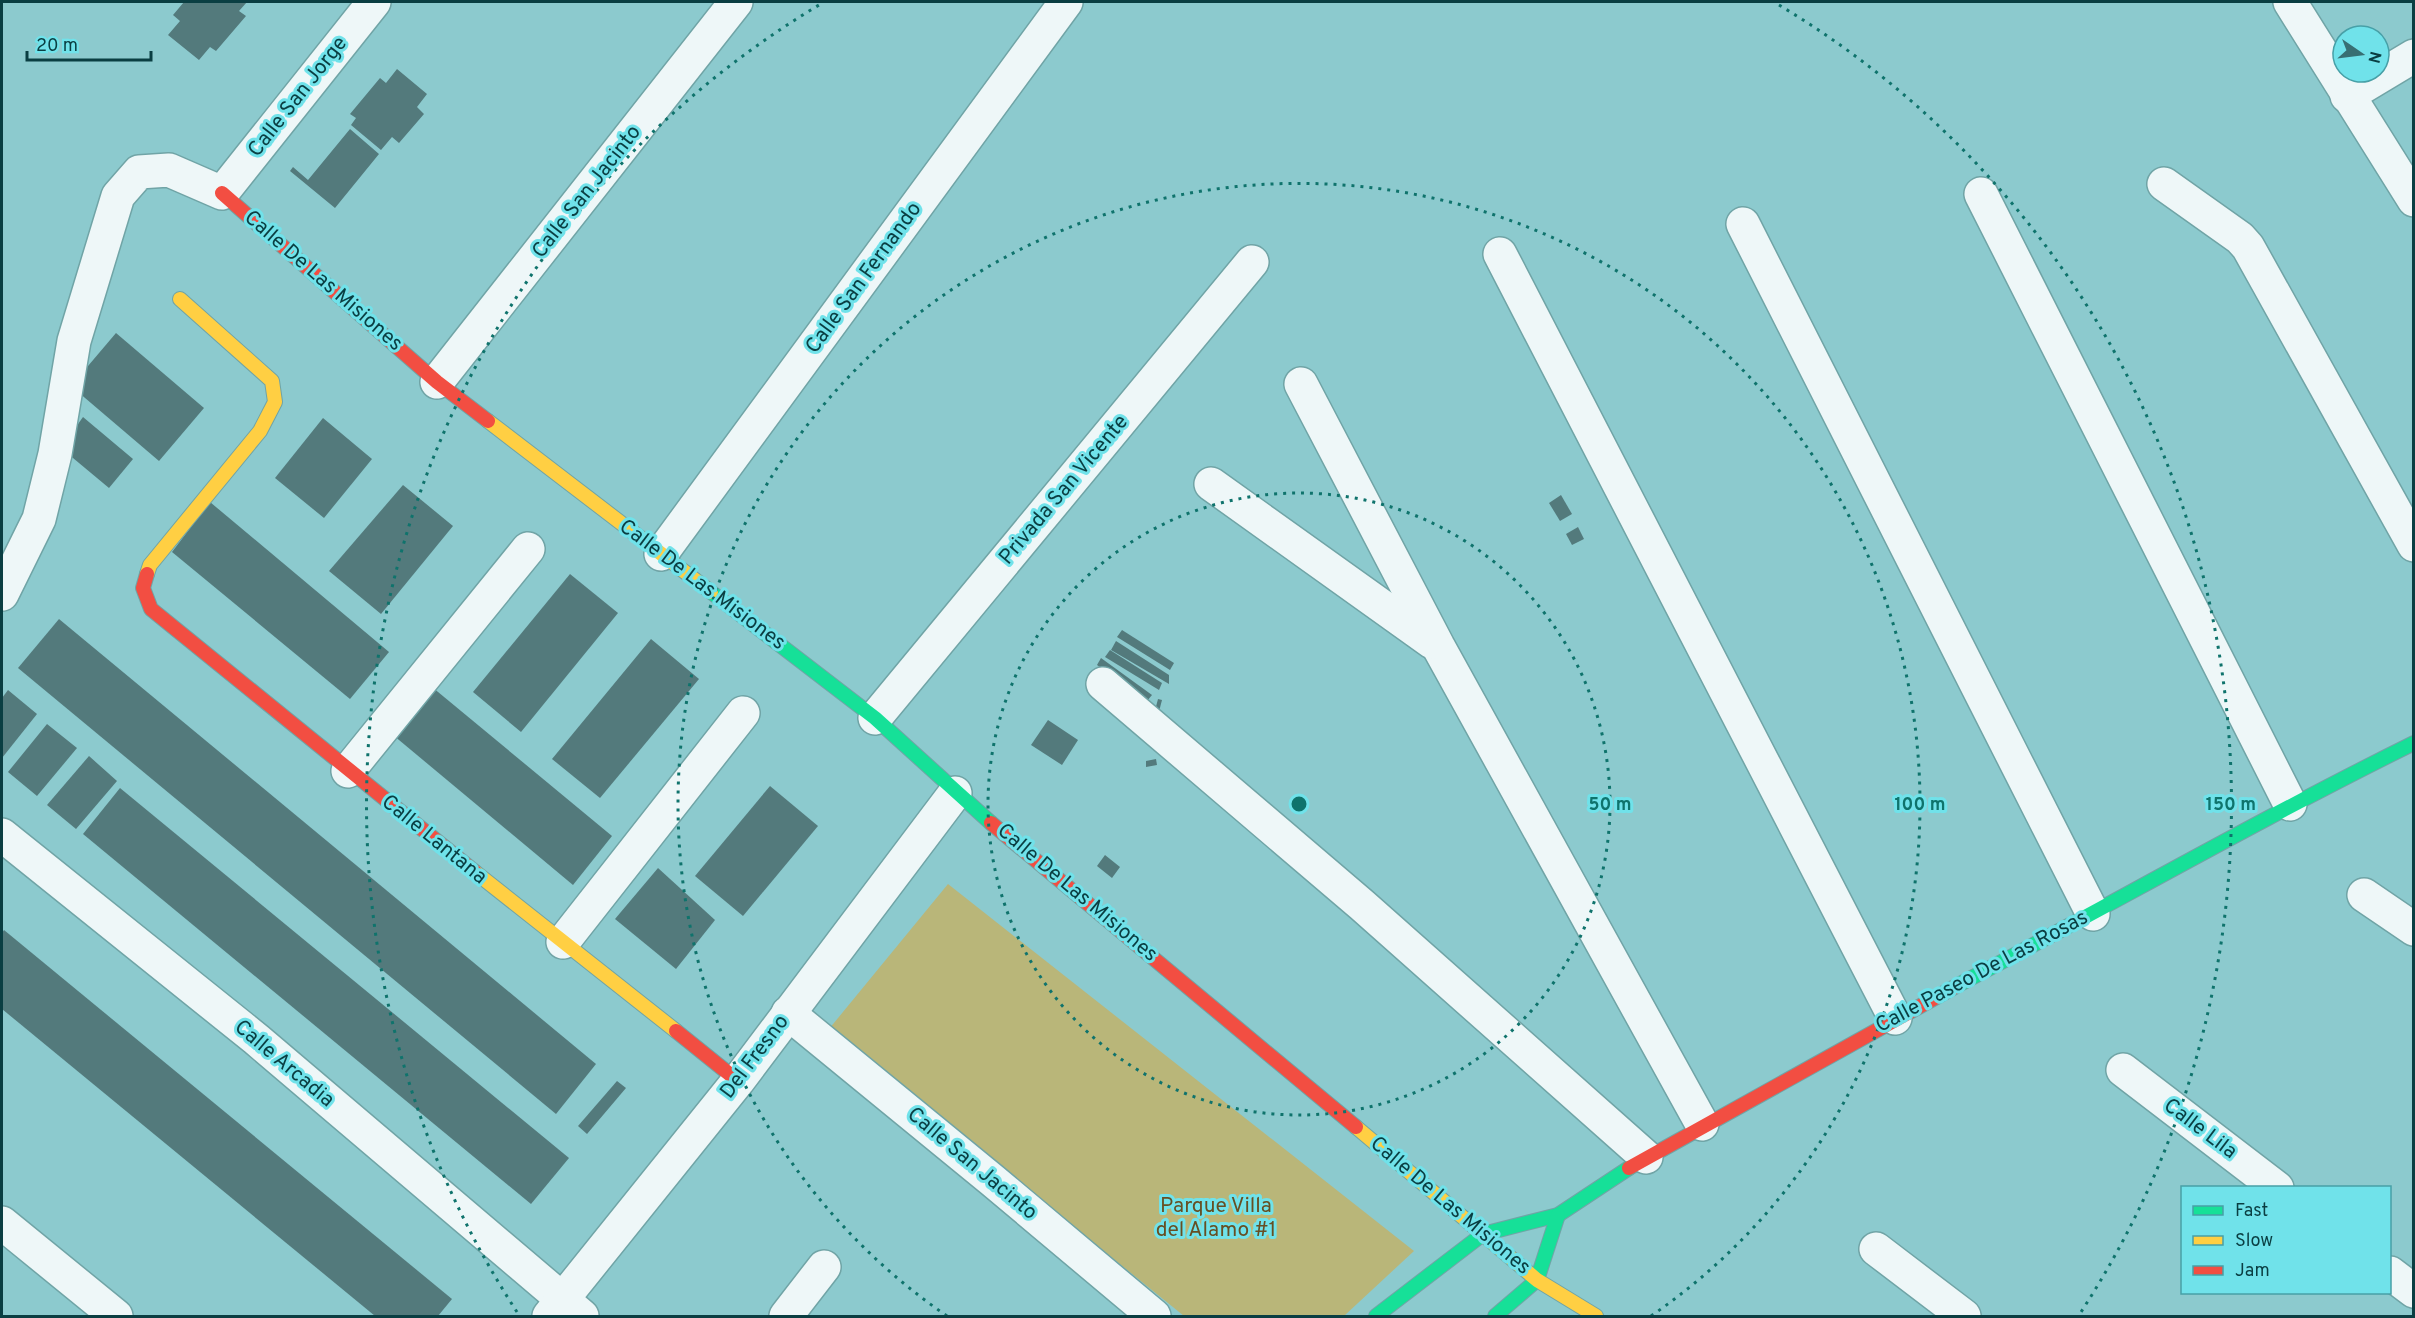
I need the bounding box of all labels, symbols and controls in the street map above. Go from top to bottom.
scale bar [27,24,152,62]
north arrow [2331,24,2391,84]
street label: Calle San Jorge [242,31,354,163]
text: 20 m [36,35,78,58]
text: N [2363,49,2385,65]
street label: Calle San Jacinto [526,120,648,264]
street label: Calle San Fernando [800,197,928,359]
street label: Calle De Las Misiones [238,205,408,357]
street label: Privada San Vicente [993,409,1135,571]
street label: Calle De Las Misiones [613,513,791,657]
street label: Calle Lantana [376,789,492,891]
centre of rings [1289,794,1309,814]
text: 50 m [1588,794,1632,817]
text: 100 m [1894,794,1946,817]
text: 150 m [2206,794,2256,817]
street label: Calle De Las Misiones [991,818,1163,968]
street label: Calle Paseo De Las Rosas [1871,904,2093,1040]
street label: Del Fresno [715,1010,795,1104]
street label: Calle Arcadia [228,1014,340,1114]
street label: Calle Lila [2158,1092,2242,1166]
street label: Calle San Jacinto [901,1102,1043,1226]
street label: Calle De Las Misiones [1364,1131,1536,1281]
legend [2181,1186,2391,1294]
park label: Parque Villa del Alamo #1 [1156,1193,1276,1244]
text: Fast [2235,1200,2268,1223]
text: Slow [2235,1230,2273,1253]
text: Jam [2235,1260,2270,1283]

